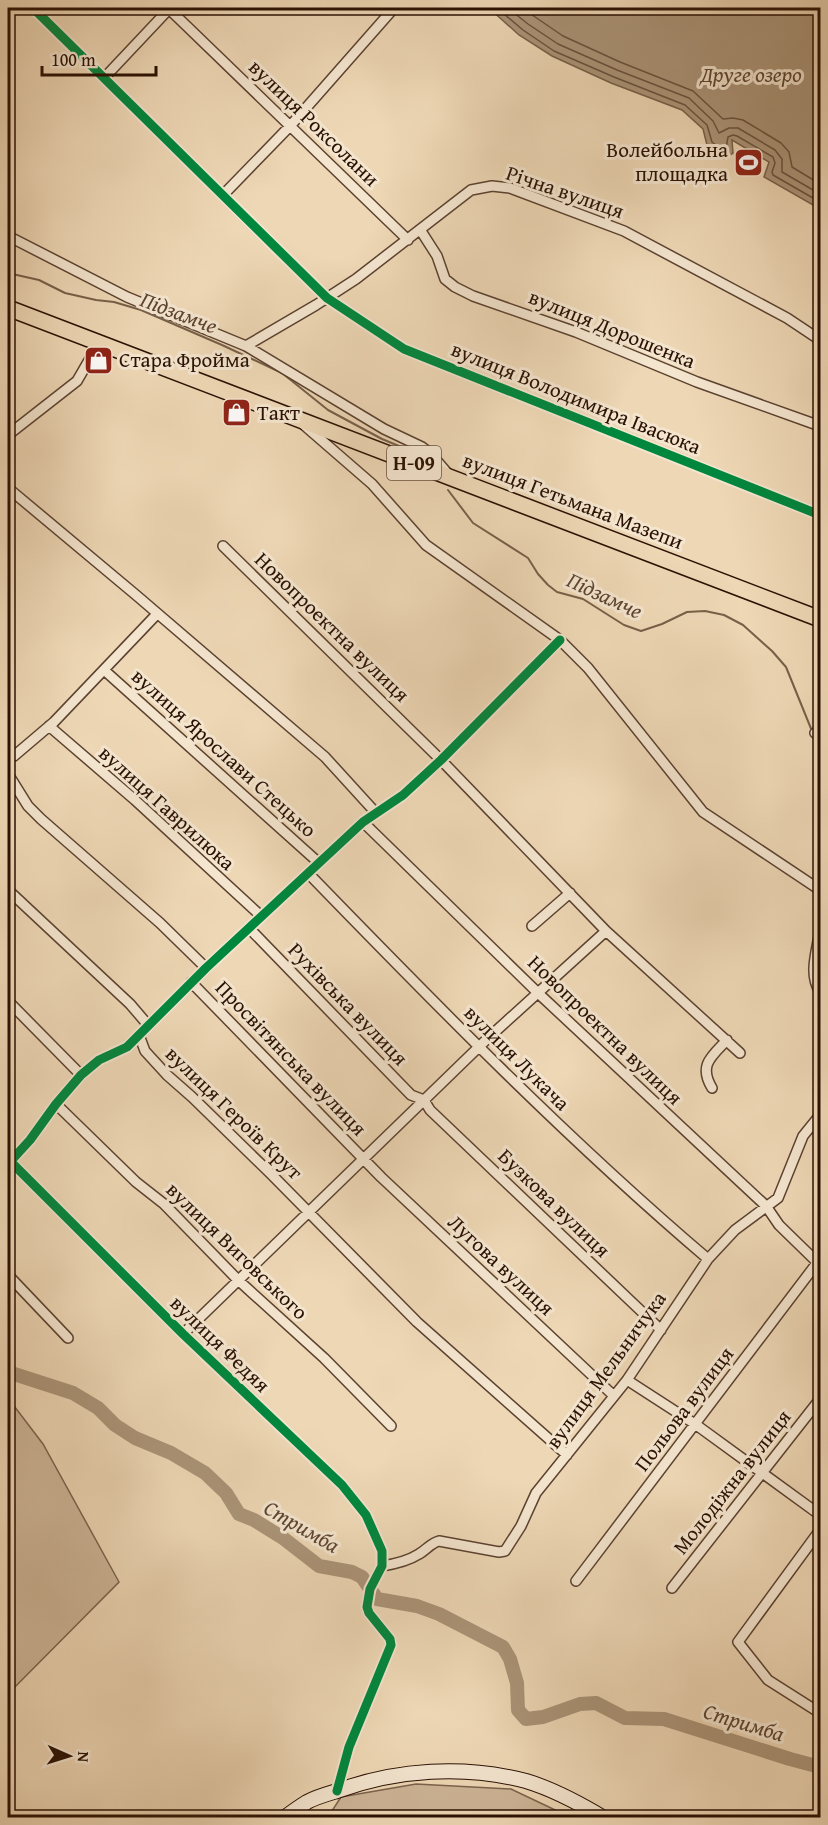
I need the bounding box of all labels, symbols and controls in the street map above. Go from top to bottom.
scale bar [42,39,156,77]
text: 100 m [51,46,96,73]
street label: вулиця Роксолани [242,52,387,193]
water label: Друге озеро [698,58,802,90]
place label: Волейбольна площадка [606,134,728,189]
sports icon: Волейбольна площадка [733,146,765,178]
street label: Річна вулиця [502,157,629,226]
street label: вулиця Дорошенка [524,281,700,376]
water label: Підзамче [136,283,222,341]
street label: вулиця Володимира Івасюка [447,333,706,462]
shop icon: Стара Фройма [82,344,114,376]
place label: Стара Фройма [119,344,250,375]
shop icon: Такт [220,397,252,429]
place label: Такт [257,397,300,428]
street label: вулиця Гетьмана Мазепи [458,444,688,557]
road number: Н-09 [387,446,441,480]
street label: Новопроектна вулиця [248,544,417,709]
water label: Підзамче [562,564,648,626]
street label: вулиця Ярослави Стецько [125,661,324,844]
street label: вулиця Гаврилюка [92,738,242,877]
street label: Рухівська вулиця [281,935,416,1073]
street label: Новопроектна вулиця [521,947,690,1112]
street label: Просвітянська вулиця [209,973,374,1143]
street label: вулиця Лукача [457,998,577,1118]
street label: вулиця Героїв Крут [159,1039,310,1187]
street label: Бузкова вулиця [491,1141,618,1265]
street label: вулиця Виговського [159,1175,315,1327]
street label: Лугова вулиця [441,1207,562,1323]
street label: вулиця Мельничука [538,1285,673,1455]
street label: вулиця Федяя [163,1288,278,1400]
street label: Польова вулиця [626,1340,741,1477]
street label: Молодіжна вулиця [665,1402,798,1561]
water label: Стримба [258,1491,346,1561]
water label: Стримба [700,1695,788,1749]
north arrow [39,1726,99,1786]
text: N [72,1751,96,1763]

